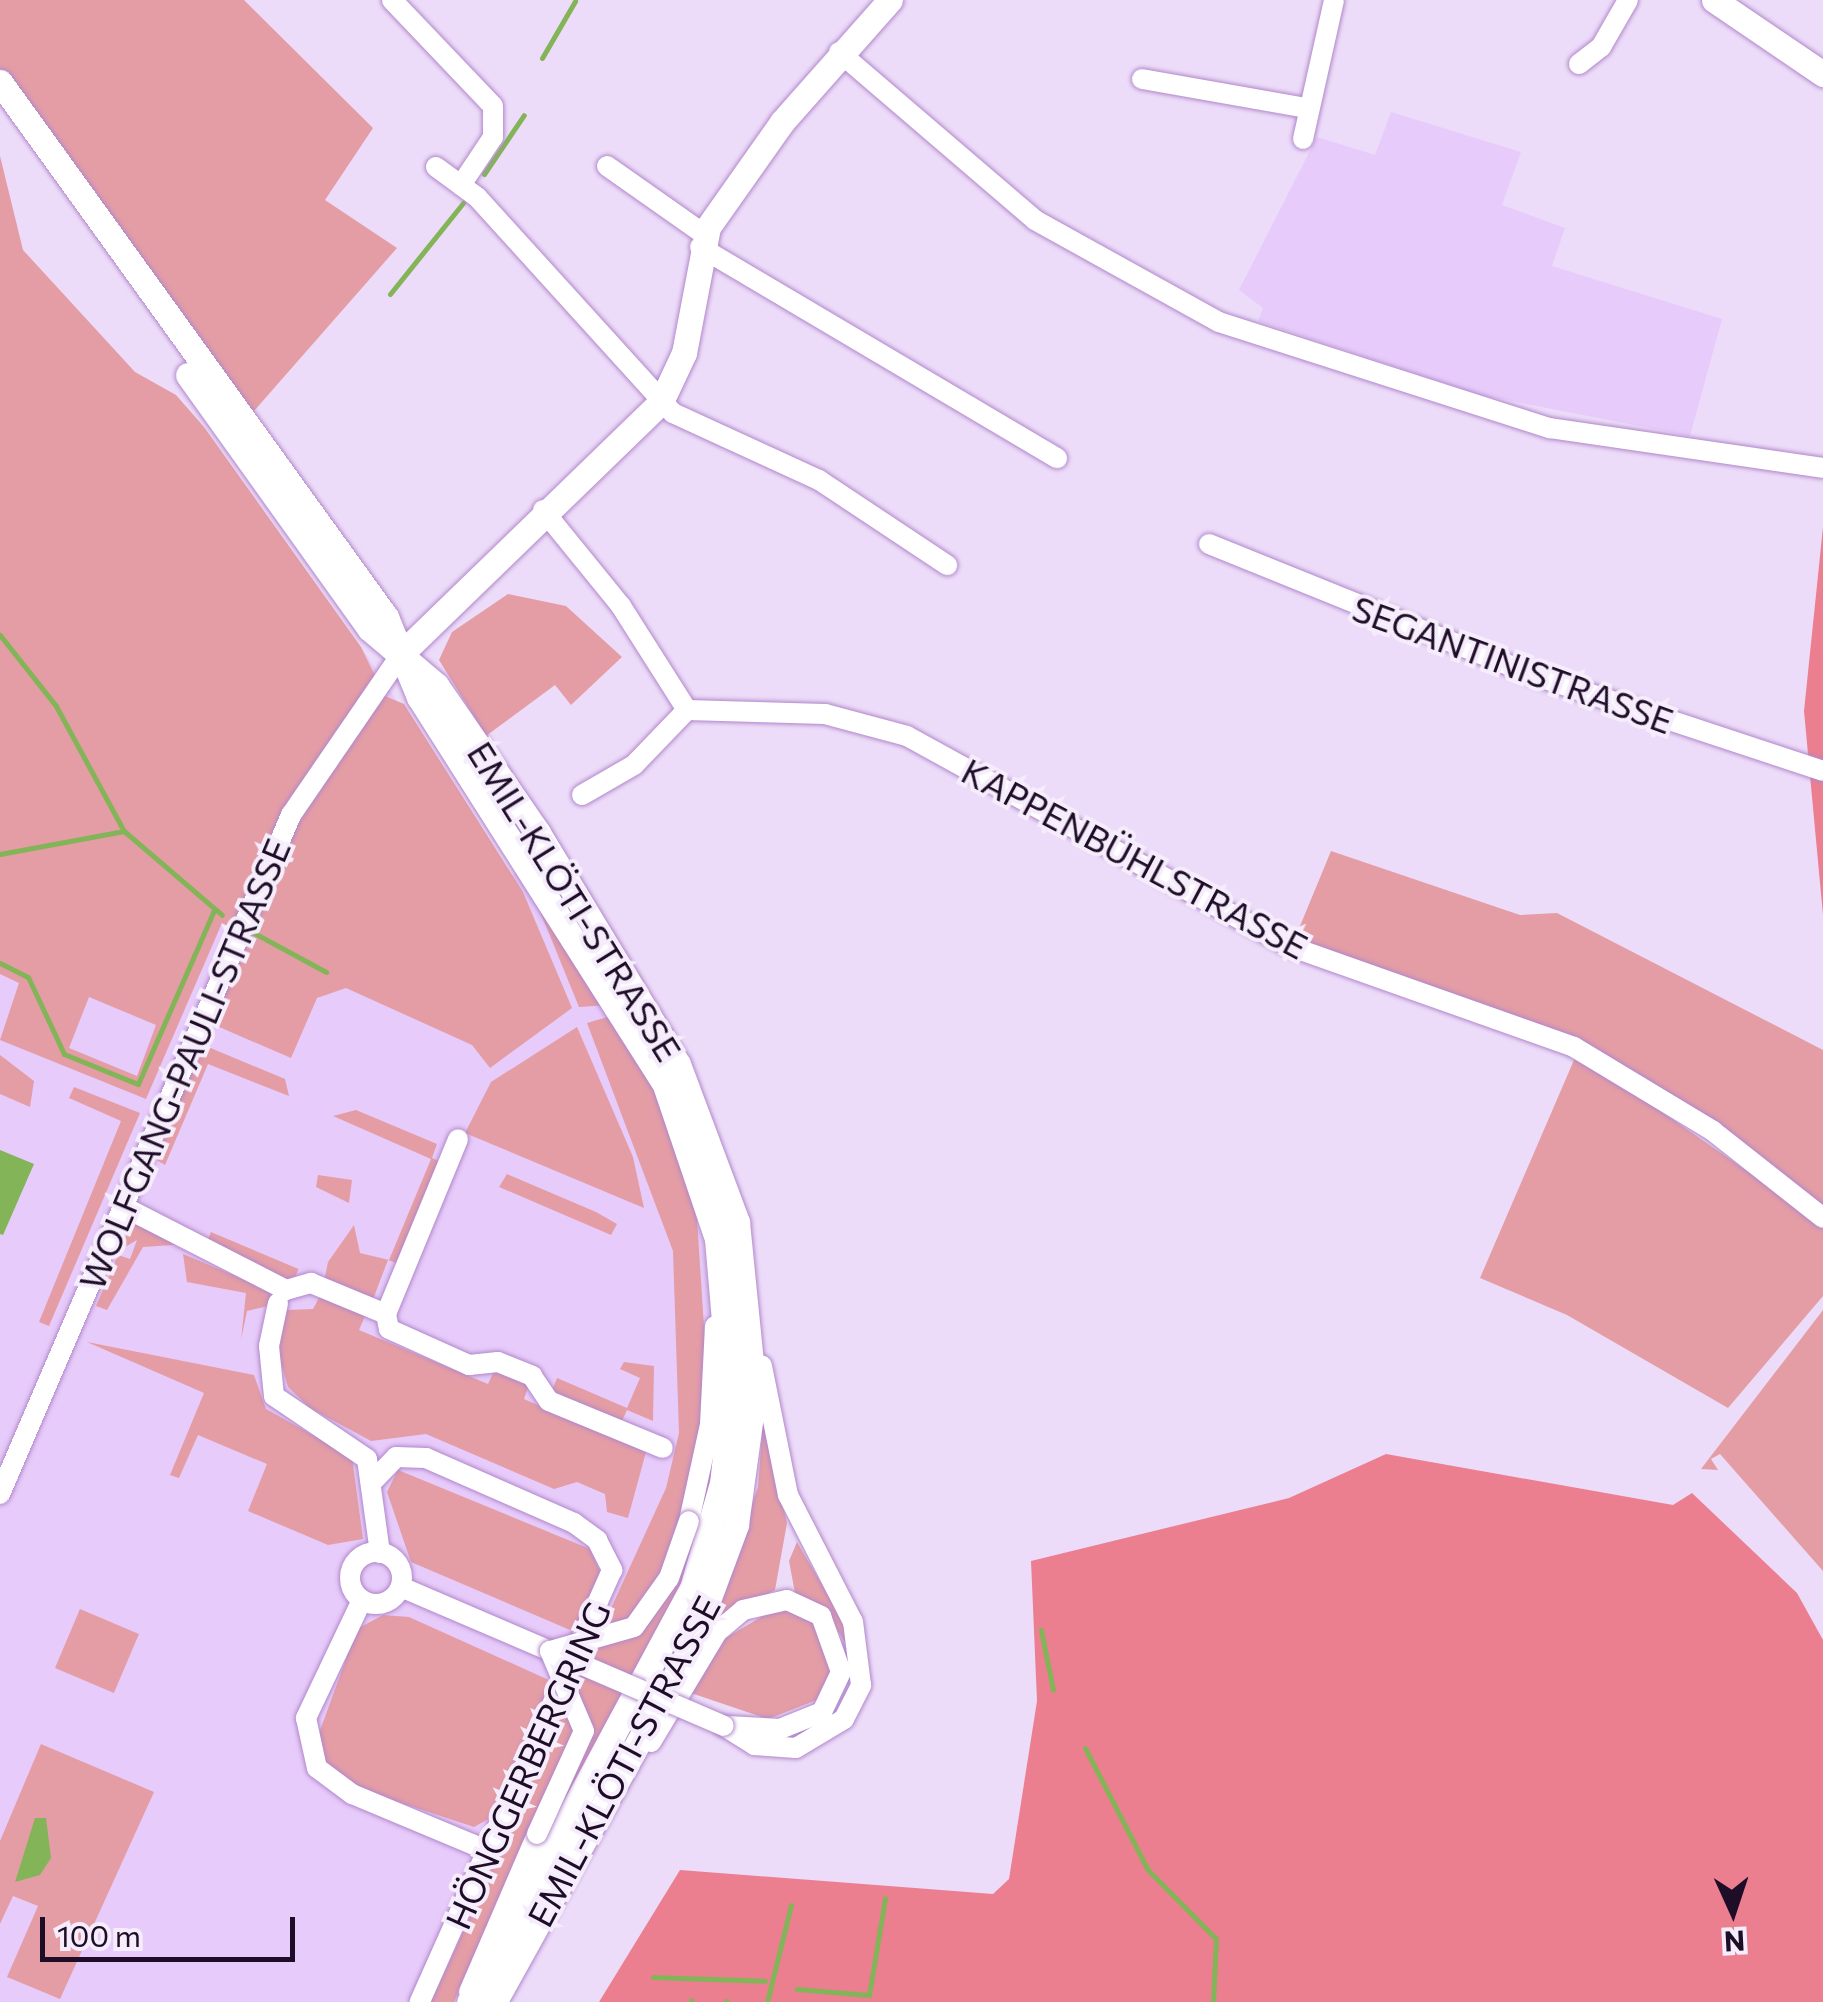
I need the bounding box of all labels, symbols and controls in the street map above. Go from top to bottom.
street label: SEGANTINISTRASSE [1347,586,1679,742]
street label: EMIL-KLÖTI-STRASSE [460,734,690,1068]
street label: KAPPENBÜHLSTRASSE [955,749,1315,967]
street label: WOLFGANG-PAULI-STRASSE [70,832,298,1296]
street label: EMIL-KLÖTI-STRASSE [518,1589,728,1933]
street label: HÖNGGERBERGRING [436,1595,618,1935]
north arrow [1683,1862,1783,1962]
scale bar [45,1897,300,1959]
text: 100 m [57,1916,141,1953]
text: N [1723,1924,1746,1959]

